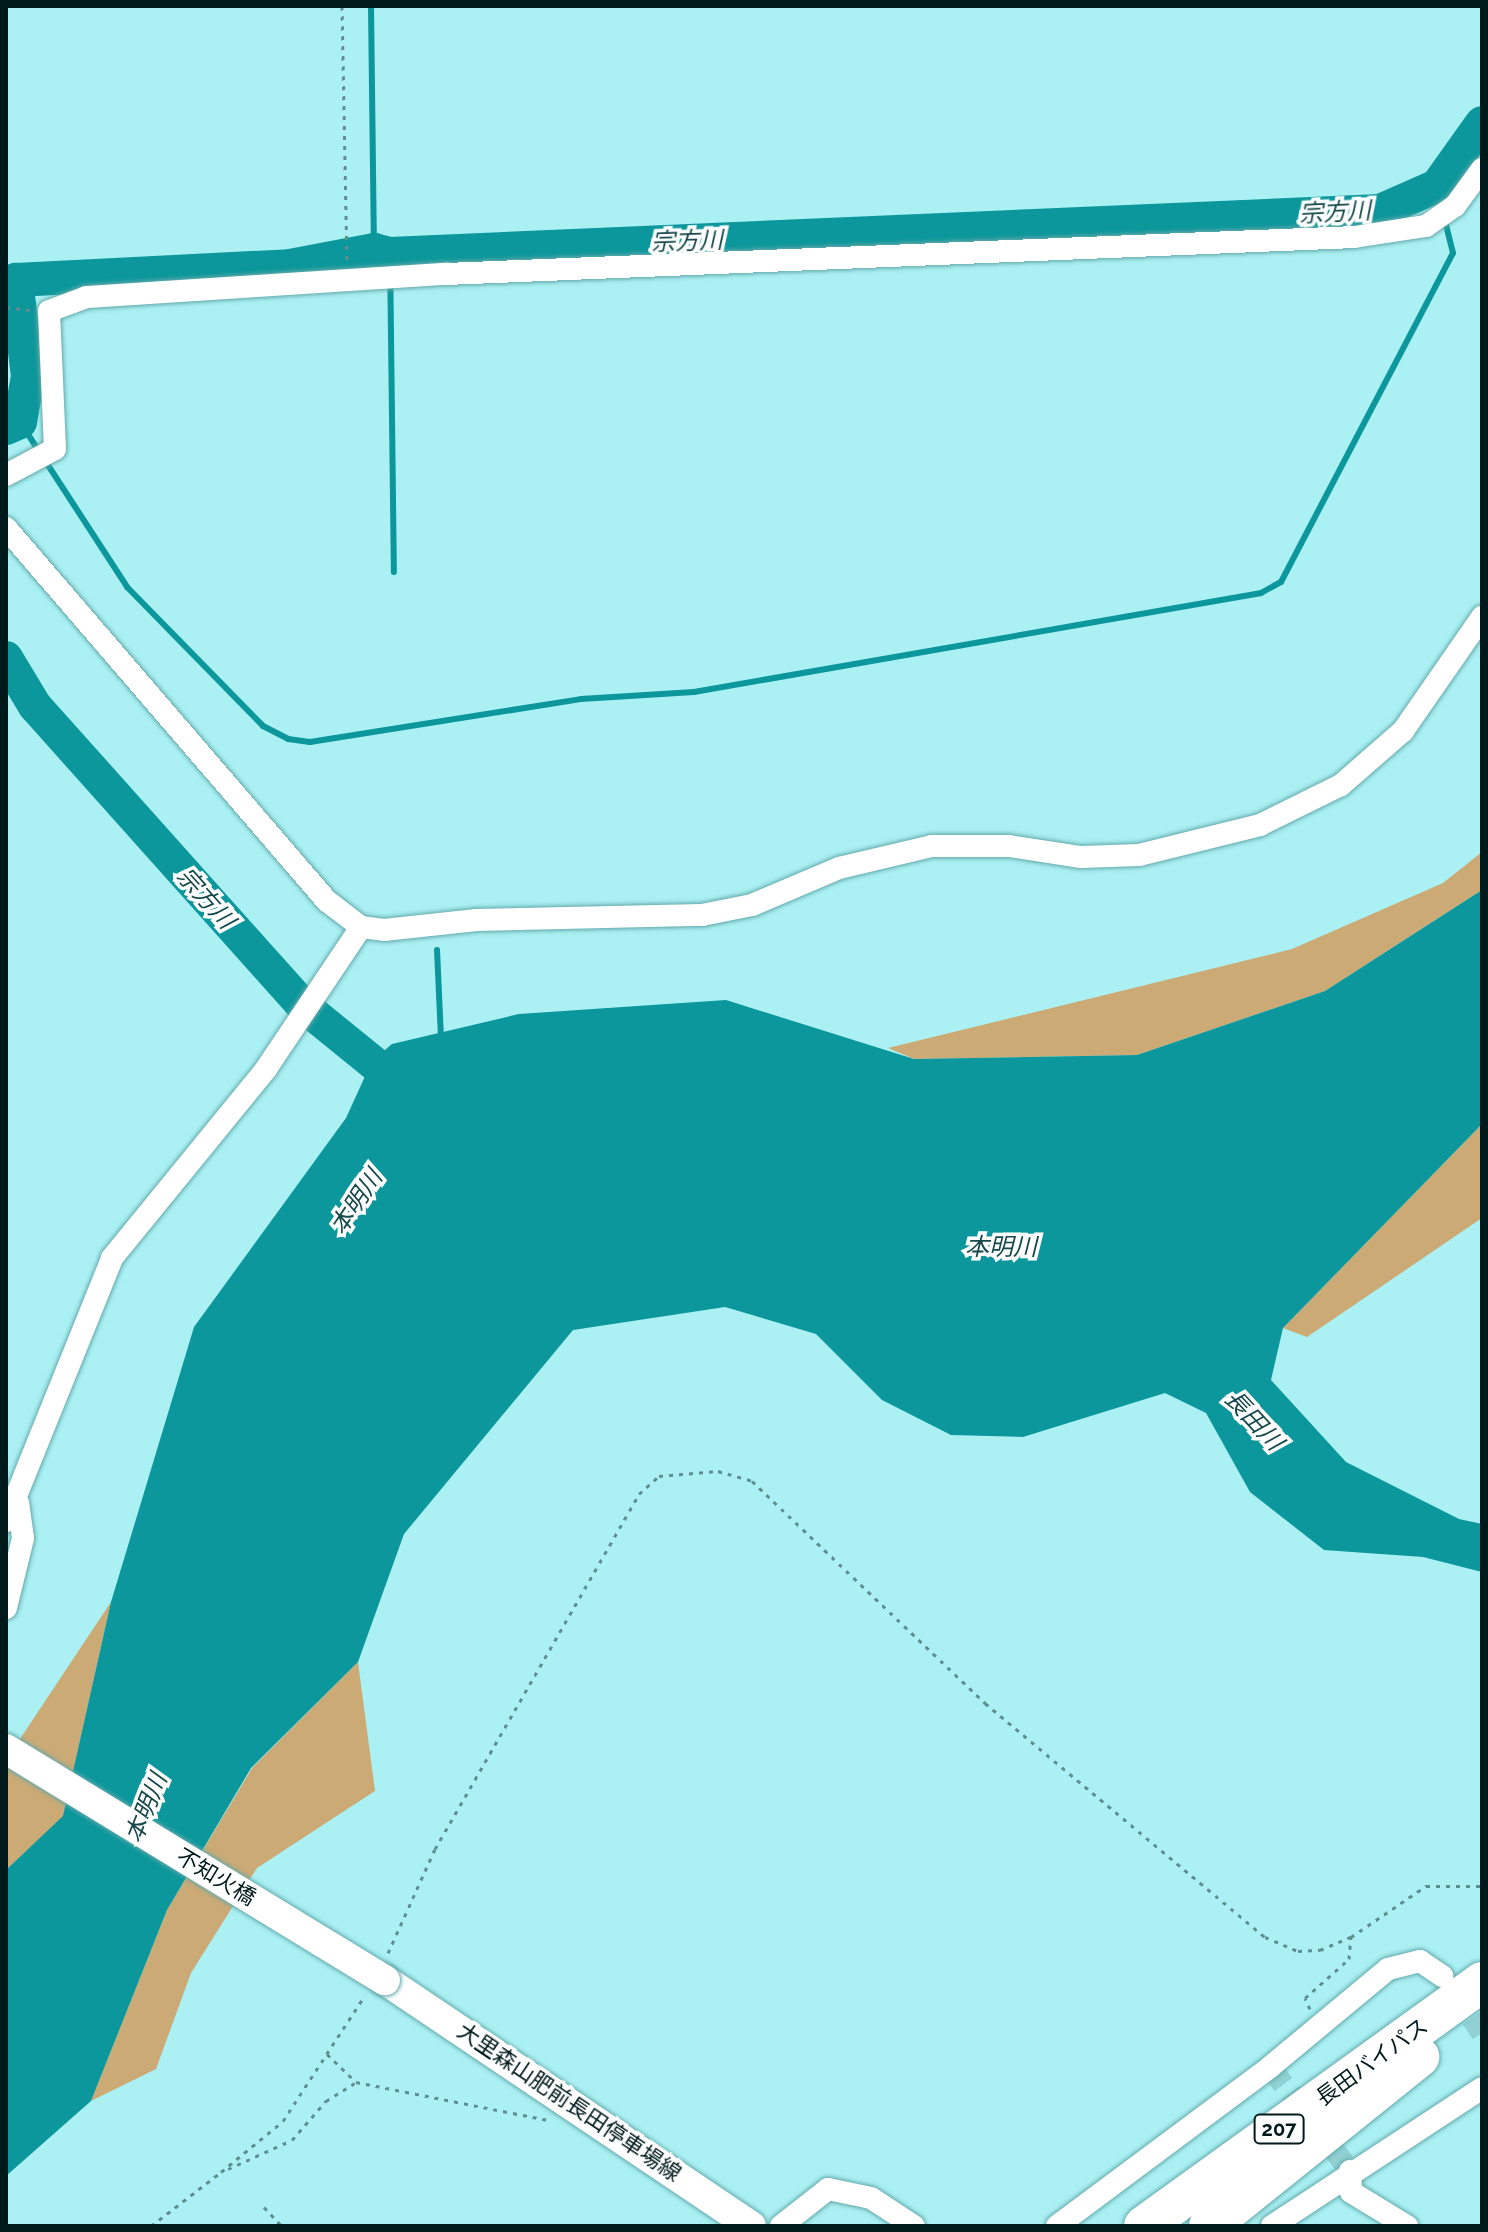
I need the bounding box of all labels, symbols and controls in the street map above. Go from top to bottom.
water label: 宗方川 [1298,196,1372,228]
water label: 宗方川 [651,225,723,257]
water label: 宗方川 [171,862,241,934]
water label: 本明川 [324,1164,388,1240]
water label: 本明川 [965,1233,1037,1261]
water label: 長田川 [1219,1384,1289,1456]
water label: 本明川 [119,1769,173,1847]
street label: 不知火橋 [171,1843,261,1911]
street label: 長田バイパス [1311,2013,1433,2111]
street label: 大里森山肥前長田停車場線 [452,2017,686,2187]
road number: 207 [1253,2113,1305,2145]

